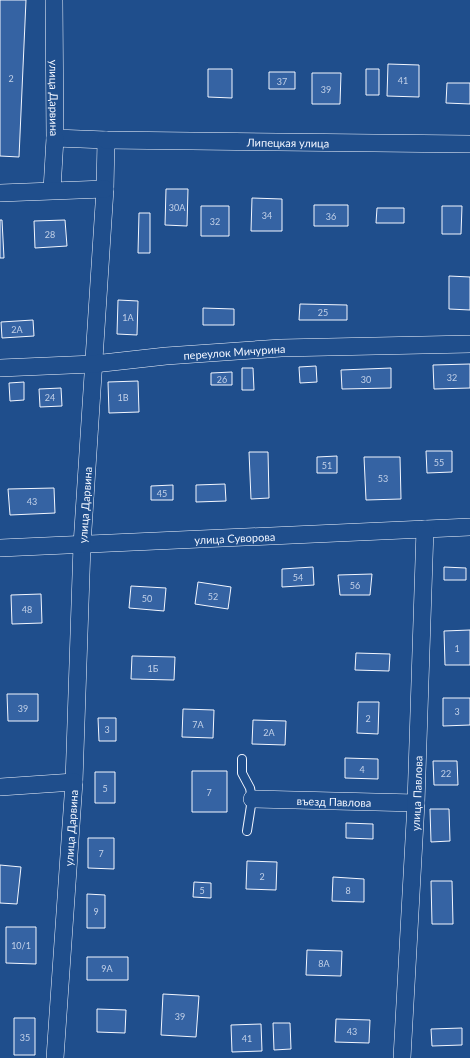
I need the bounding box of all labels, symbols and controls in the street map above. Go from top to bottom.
street label: улица Дарвина [48,60,61,136]
house number: 2 [8,73,14,84]
house number: 41 [398,75,408,86]
house number: 37 [277,76,287,87]
house number: 39 [321,84,331,95]
street label: Липецкая улица [246,135,329,149]
house number: 30А [169,202,186,213]
house number: 34 [262,210,272,221]
house number: 36 [326,211,336,222]
house number: 32 [210,216,220,227]
house number: 28 [45,229,55,240]
house number: 25 [318,307,328,318]
house number: 1А [122,312,135,323]
house number: 2А [11,324,24,335]
street label: переулок Мичурина [183,341,285,361]
house number: 32 [447,372,457,383]
house number: 26 [217,374,227,385]
house number: 30 [361,374,371,385]
house number: 24 [45,392,55,403]
house number: 1В [117,392,129,403]
house number: 55 [434,457,444,468]
house number: 51 [322,460,332,471]
street label: улица Дарвина [76,466,94,544]
house number: 53 [378,473,388,484]
house number: 45 [157,488,167,499]
house number: 43 [27,496,37,507]
street label: улица Суворова [194,529,275,546]
house number: 54 [293,572,303,583]
house number: 56 [350,580,360,591]
house number: 52 [208,591,218,602]
house number: 50 [142,593,152,604]
house number: 48 [22,604,32,615]
house number: 1 [454,643,460,654]
house number: 1Б [148,663,159,674]
house number: 39 [18,703,28,714]
house number: 3 [454,706,460,717]
house number: 2 [365,713,371,724]
house number: 7А [192,719,205,730]
house number: 3 [104,724,110,735]
house number: 2А [263,727,276,738]
street label: улица Павлова [408,755,424,831]
house number: 4 [359,764,365,775]
house number: 22 [441,768,451,779]
house number: 5 [102,783,108,794]
house number: 7 [206,787,212,798]
street label: улица Дарвина [62,789,80,867]
street label: въезд Павлова [296,794,371,808]
house number: 7 [98,848,104,859]
house number: 2 [259,871,265,882]
house number: 5 [199,885,205,896]
house number: 8 [345,885,351,896]
house number: 9 [93,906,99,917]
house number: 10/1 [11,940,31,951]
house number: 8A [318,958,331,969]
house number: 9А [101,963,114,974]
house number: 39 [175,1011,185,1022]
house number: 43 [347,1026,357,1037]
house number: 35 [20,1032,30,1043]
house number: 41 [242,1033,252,1044]

